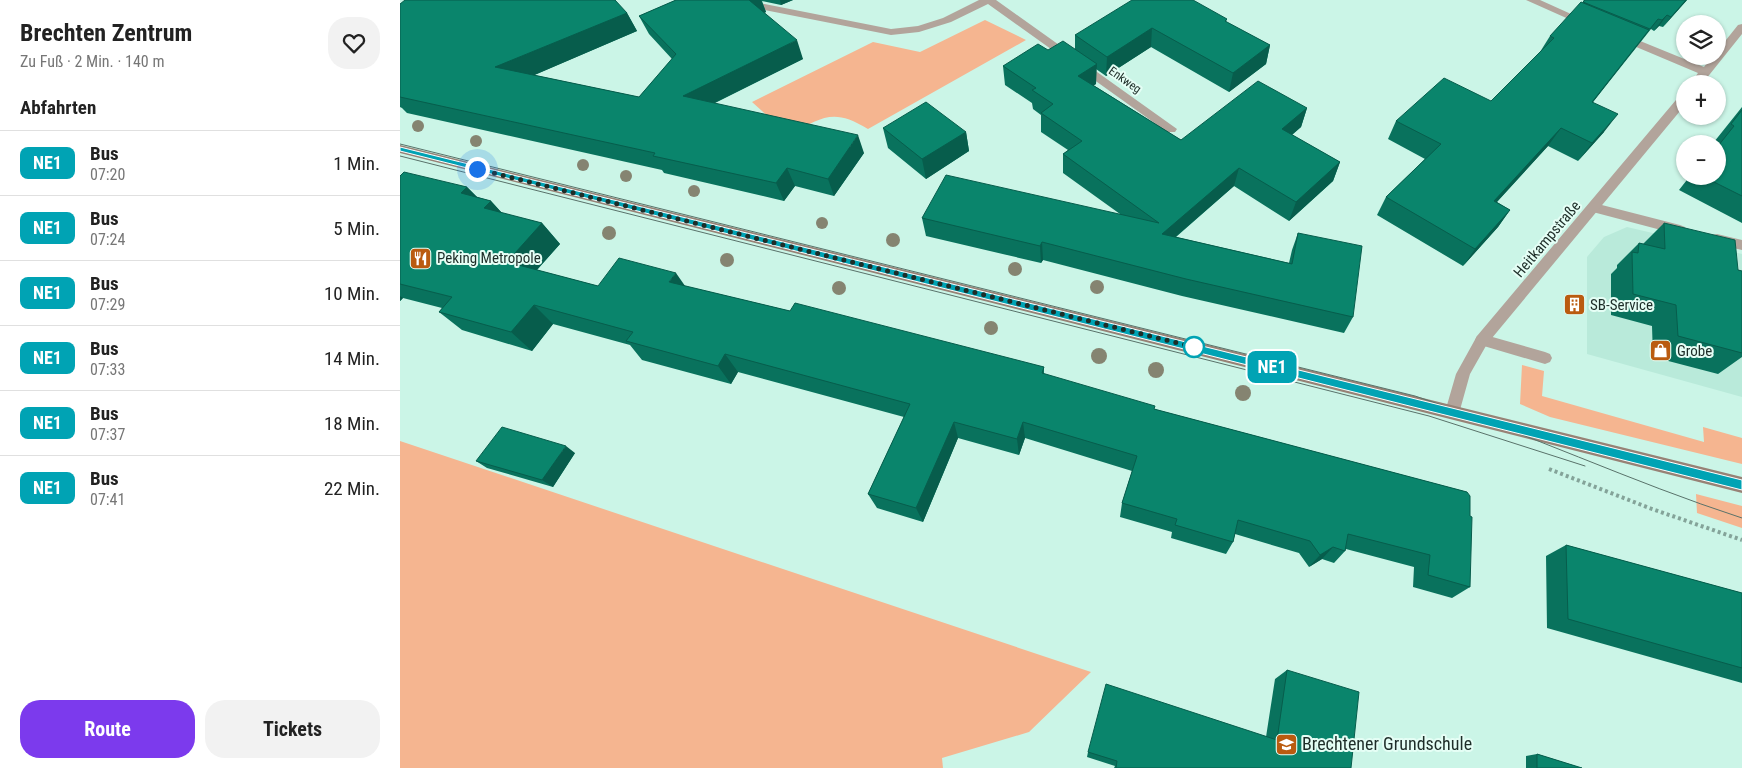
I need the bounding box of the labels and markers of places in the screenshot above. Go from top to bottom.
restaurant icon: Peking Metropole [409,246,433,270]
place label: Peking Metropole [437,249,541,267]
building icon: SB-Service [1562,293,1586,317]
place label: SB-Service [1590,296,1653,314]
unlabelled marker [1183,336,1205,358]
shop icon: Grobe [1649,339,1673,363]
place label: Grobe [1677,342,1712,360]
school or university icon: Brechtener Grundschule [1274,732,1298,756]
place label: Brechtener Grundschule [1302,733,1472,754]

